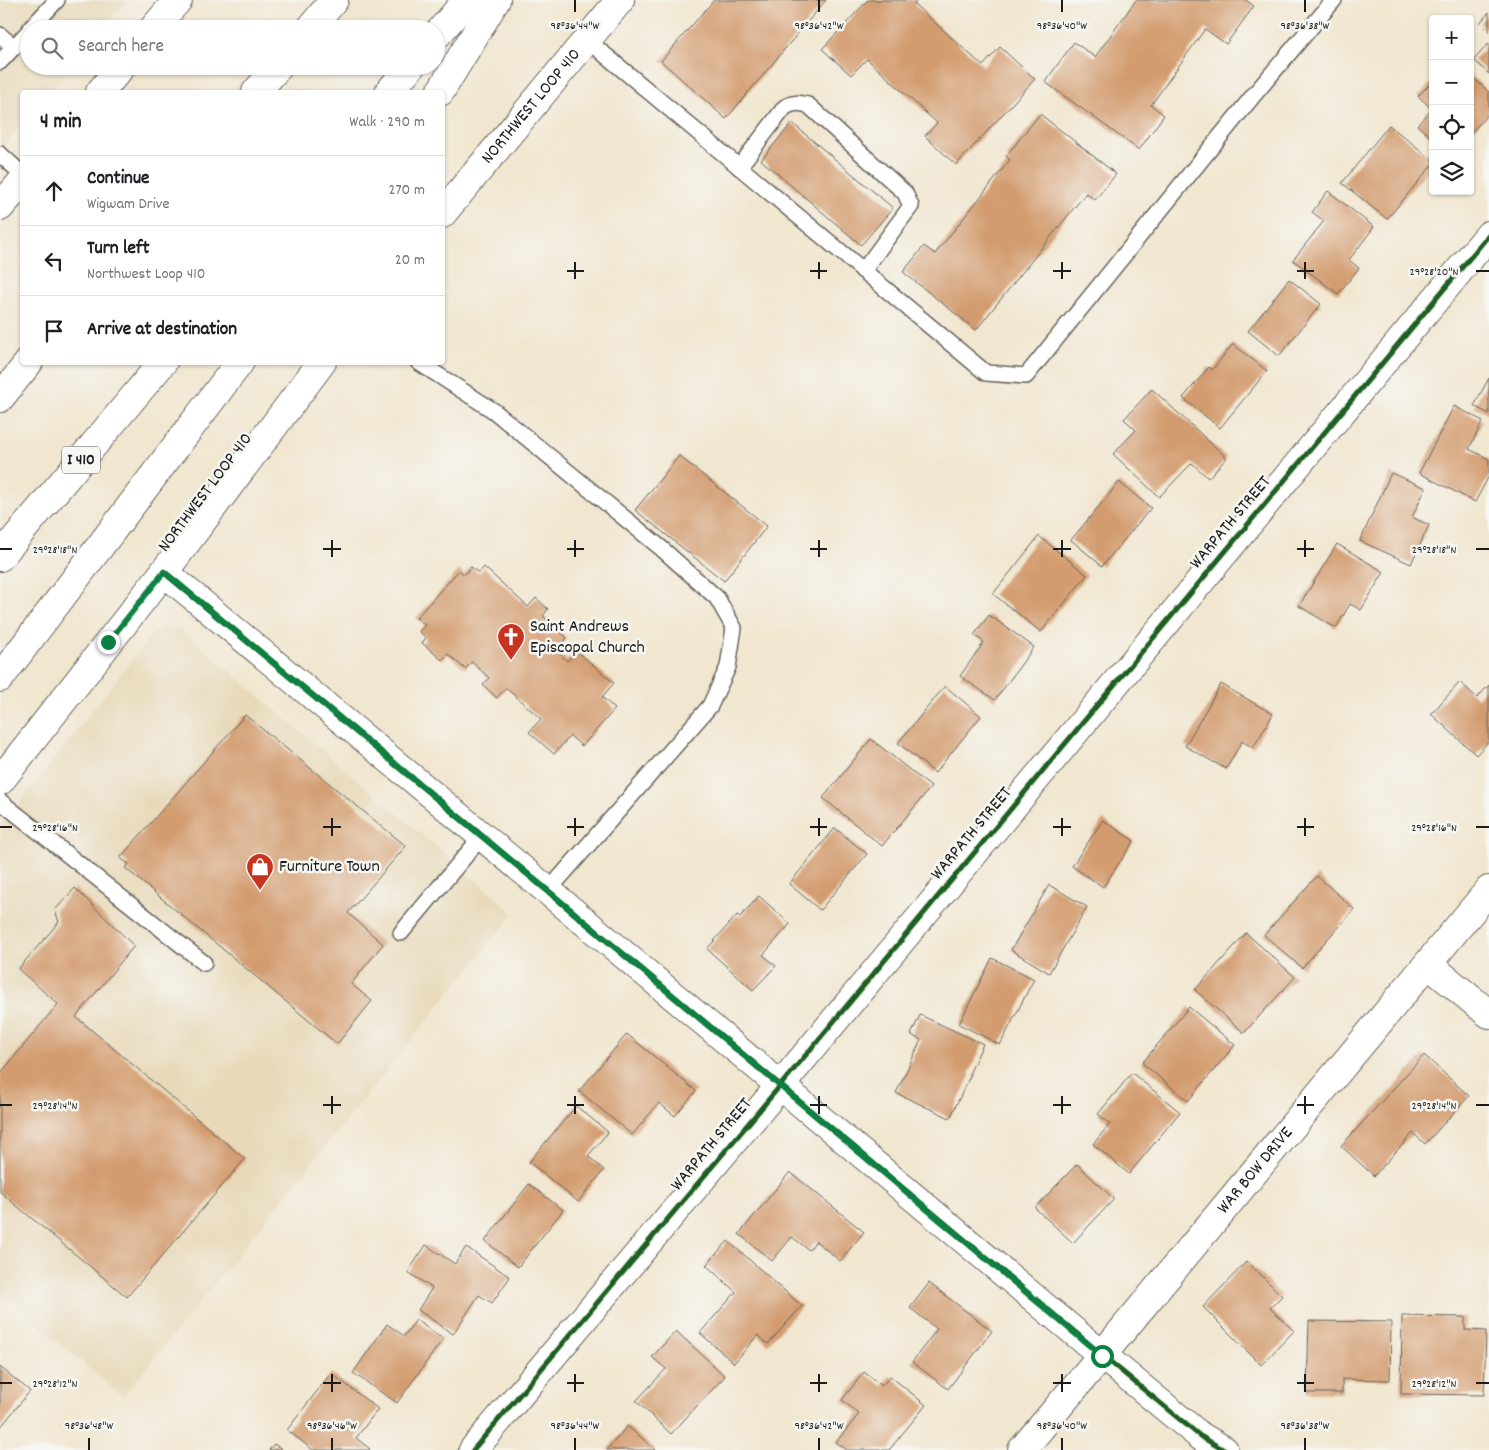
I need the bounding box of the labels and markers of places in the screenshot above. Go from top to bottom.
place label: Saint Andrews Episcopal Church [530,615,645,661]
church icon: Saint Andrews Episcopal Church [496,622,526,661]
shop icon: Furniture Town [245,852,275,891]
place label: Furniture Town [279,855,380,880]

